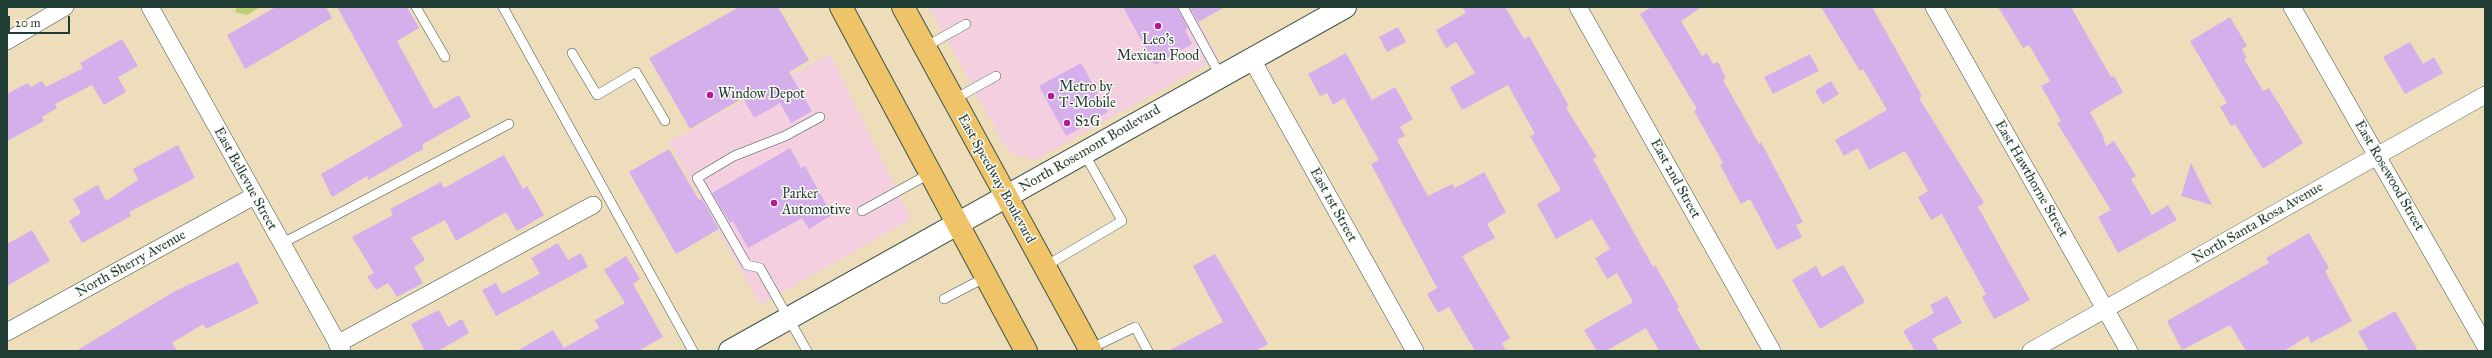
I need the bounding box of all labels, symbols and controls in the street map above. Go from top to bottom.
scale bar [10,8,72,34]
text: 20 m [15,16,41,30]
marker: Leo's Mexican Food [1153,21,1163,31]
place label: Leo's Mexican Food [1117,33,1199,66]
place label: Metro by T-Mobile [1059,80,1116,112]
place label: Window Depot [718,87,805,103]
marker: Window Depot [705,90,715,100]
marker: Metro by T-Mobile [1046,91,1056,101]
street label: North Rosemont Boulevard [1016,102,1164,196]
street label: East Speedway Boulevard [953,111,1039,247]
place label: S2G [1075,115,1100,131]
street label: East Hawthorne Street [1991,117,2071,241]
marker: S2G [1062,118,1072,128]
street label: East Rosewood Street [2350,118,2428,234]
street label: East Bellevue Street [210,125,280,233]
street label: East 2nd Street [1646,136,1704,222]
street label: East 1st Street [1306,165,1360,245]
street label: North Santa Rosa Avenue [2190,179,2326,267]
place label: Parker Automotive [782,187,851,220]
marker: Parker Automotive [769,198,779,208]
street label: North Sherry Avenue [73,227,189,301]

